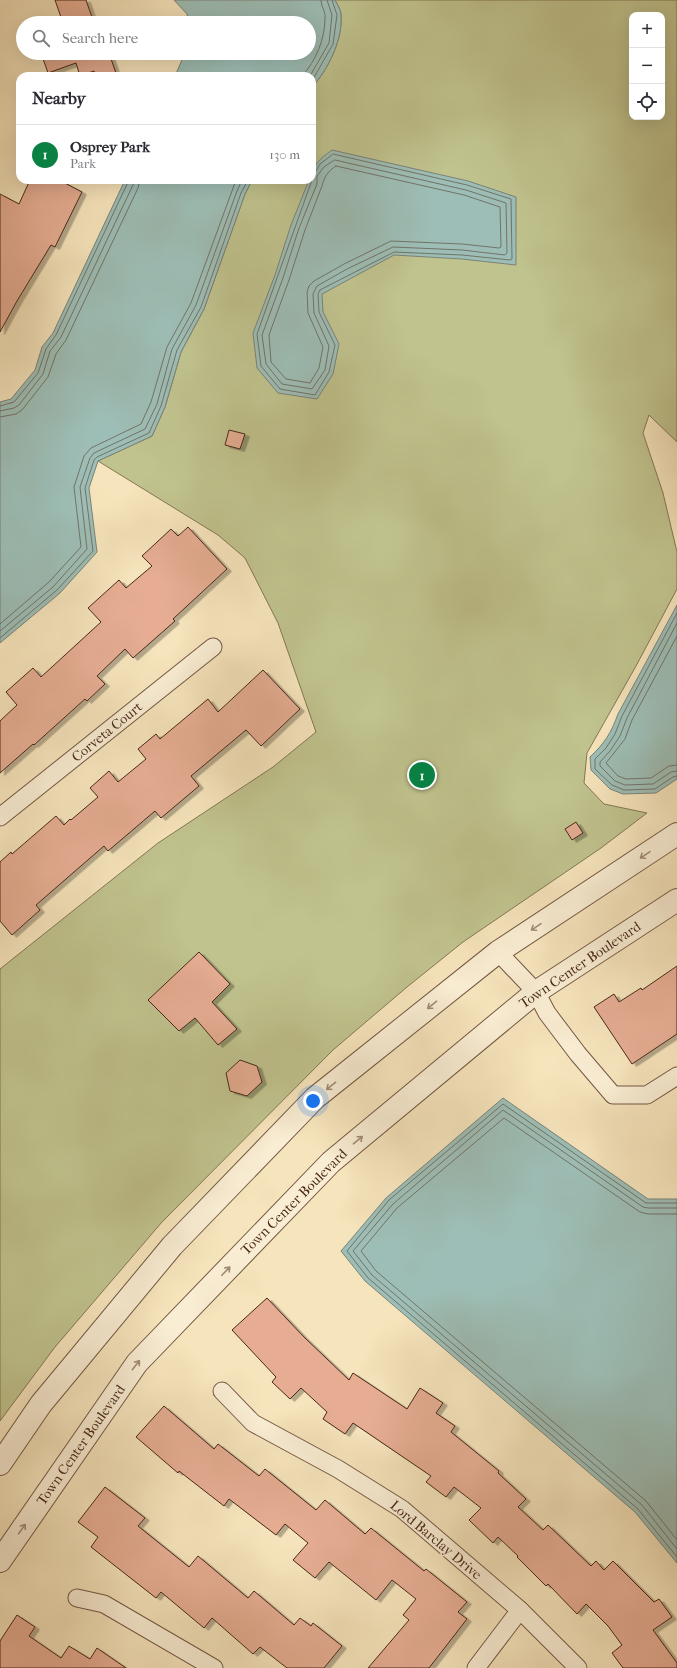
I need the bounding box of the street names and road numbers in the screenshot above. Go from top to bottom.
street label: Corveta Court [68,698,146,766]
street label: Town Center Boulevard [516,918,644,1012]
street label: Town Center Boulevard [237,1145,351,1259]
street label: Town Center Boulevard [33,1381,129,1508]
street label: Lord Barclay Drive [387,1497,485,1583]

